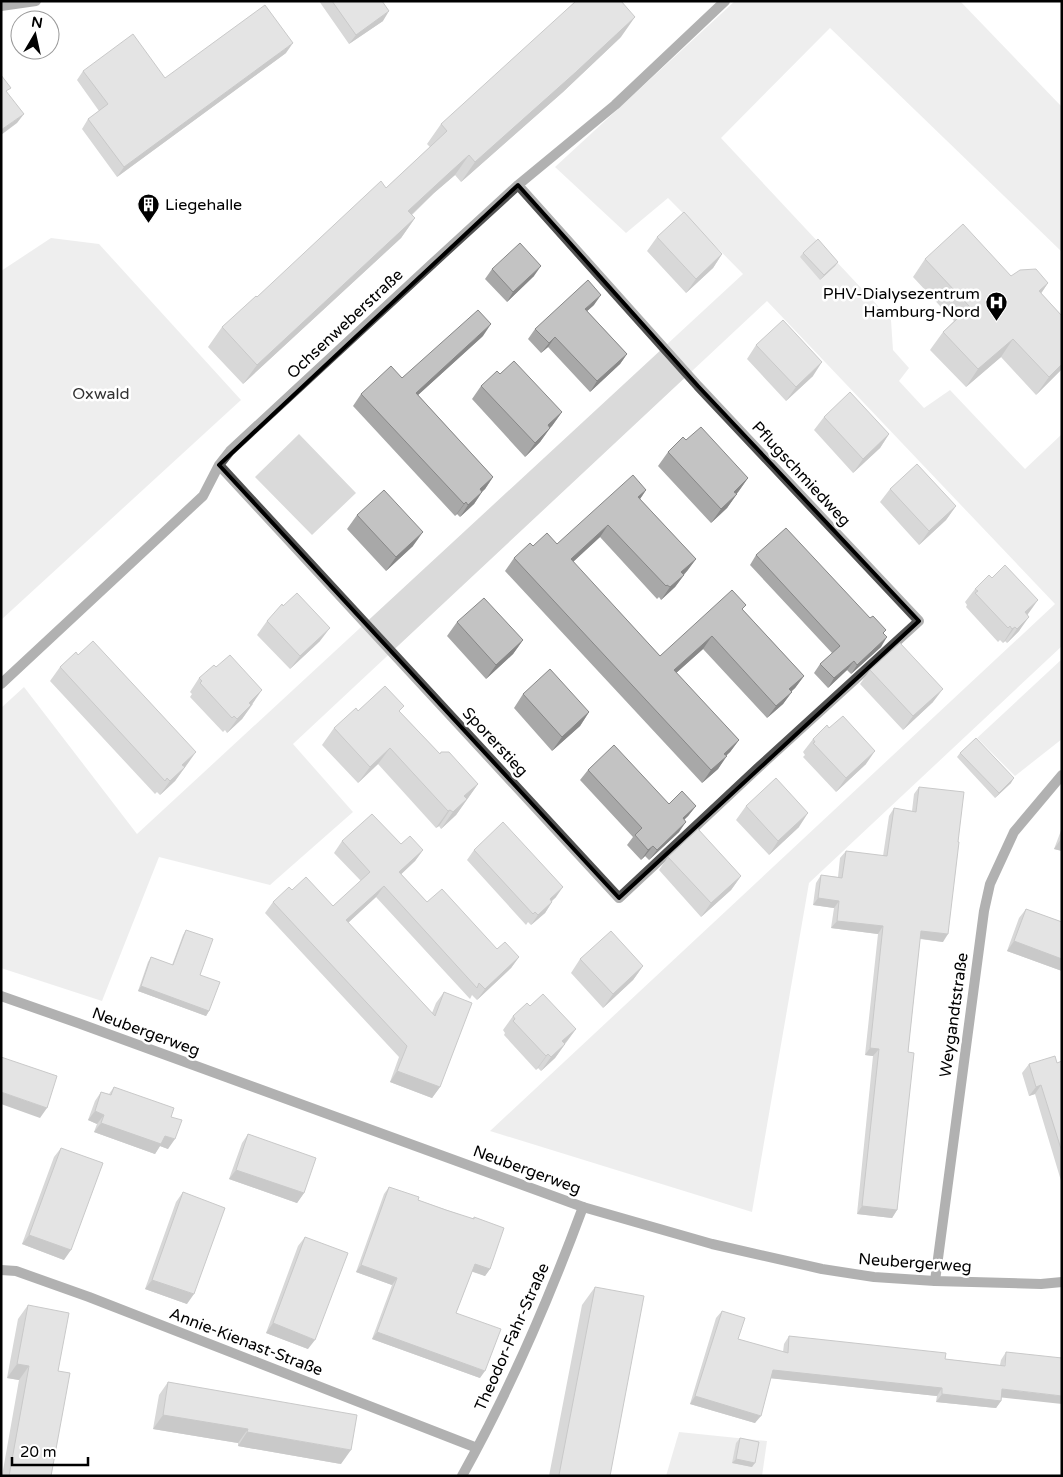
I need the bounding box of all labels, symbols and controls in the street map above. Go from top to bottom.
north arrow [10,10,60,60]
text: N [30,13,44,32]
building icon: Liegehalle [137,193,161,224]
place label: Liegehalle [165,195,242,215]
street label: Ochsenweberstraße [283,265,407,383]
place label: PHV-Dialysezentrum Hamburg-Nord [823,284,980,322]
hospital icon: PHV-Dialysezentrum Hamburg-Nord [984,291,1008,322]
park label: Oxwald [72,384,130,404]
street label: Pflugschmiedweg [747,417,855,531]
street label: Sporerstieg [458,703,532,781]
street label: Weygandtstraße [935,951,973,1079]
street label: Neubergerweg [89,1003,203,1061]
street label: Neubergerweg [470,1141,584,1199]
street label: Neubergerweg [858,1249,972,1277]
street label: Theodor-Fahr-Straße [470,1260,554,1414]
street label: Annie-Kienast-Straße [166,1303,326,1381]
scale bar [12,1434,89,1466]
text: 20 m [20,1443,57,1461]

